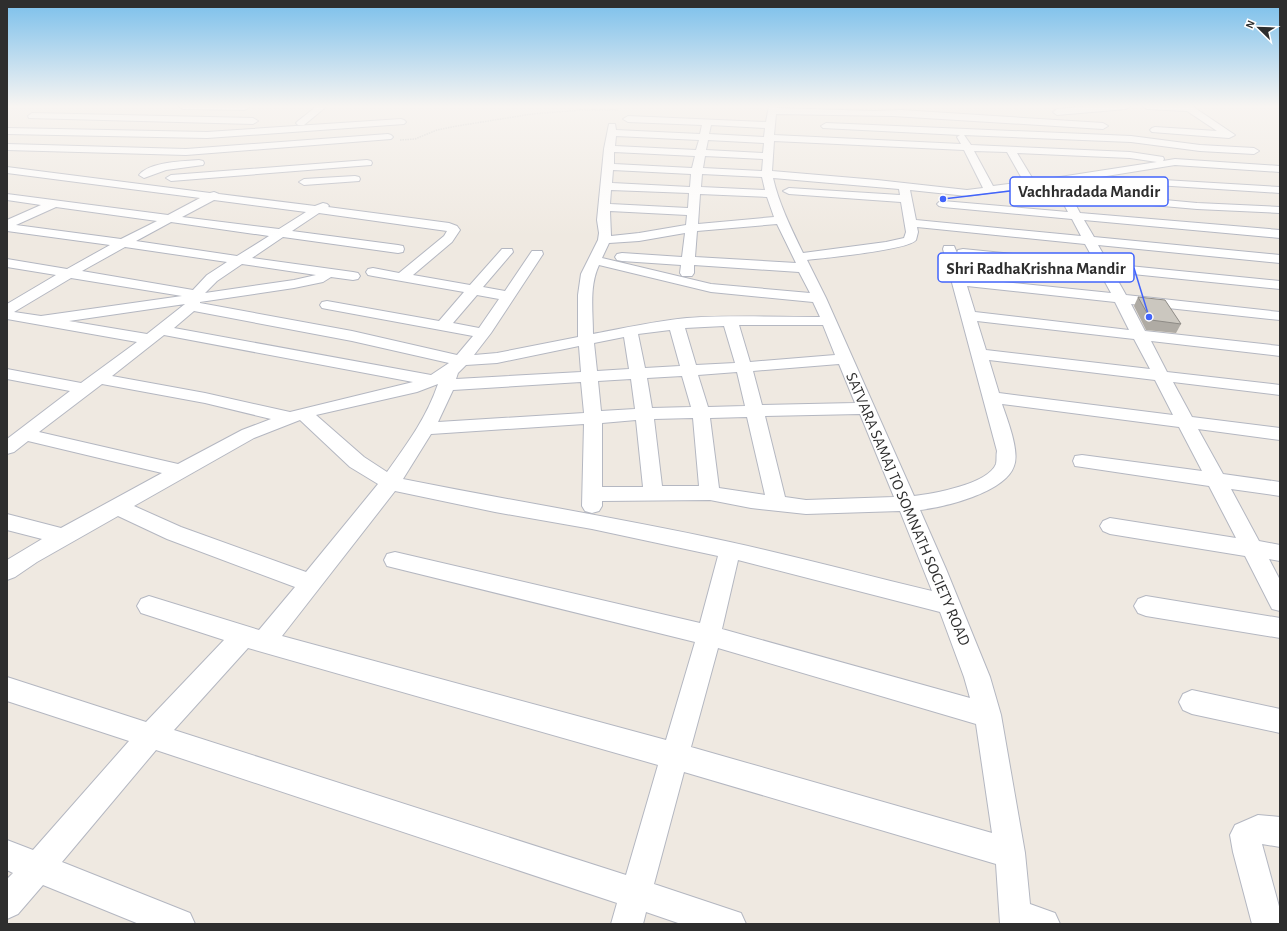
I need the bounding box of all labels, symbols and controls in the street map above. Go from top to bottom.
north arrow [1239,8,1279,48]
text: N [1244,19,1257,30]
callout: Vachhradada Mandir [1010,177,1168,206]
text: Vachhradada Mandir [1018,183,1160,200]
callout: Shri RadhaKrishna Mandir [938,253,1134,282]
text: Shri RadhaKrishna Mandir [946,260,1126,277]
street label: SATVARA SAMAJ TO SOMNATH SOCIETY ROAD [843,370,973,648]

